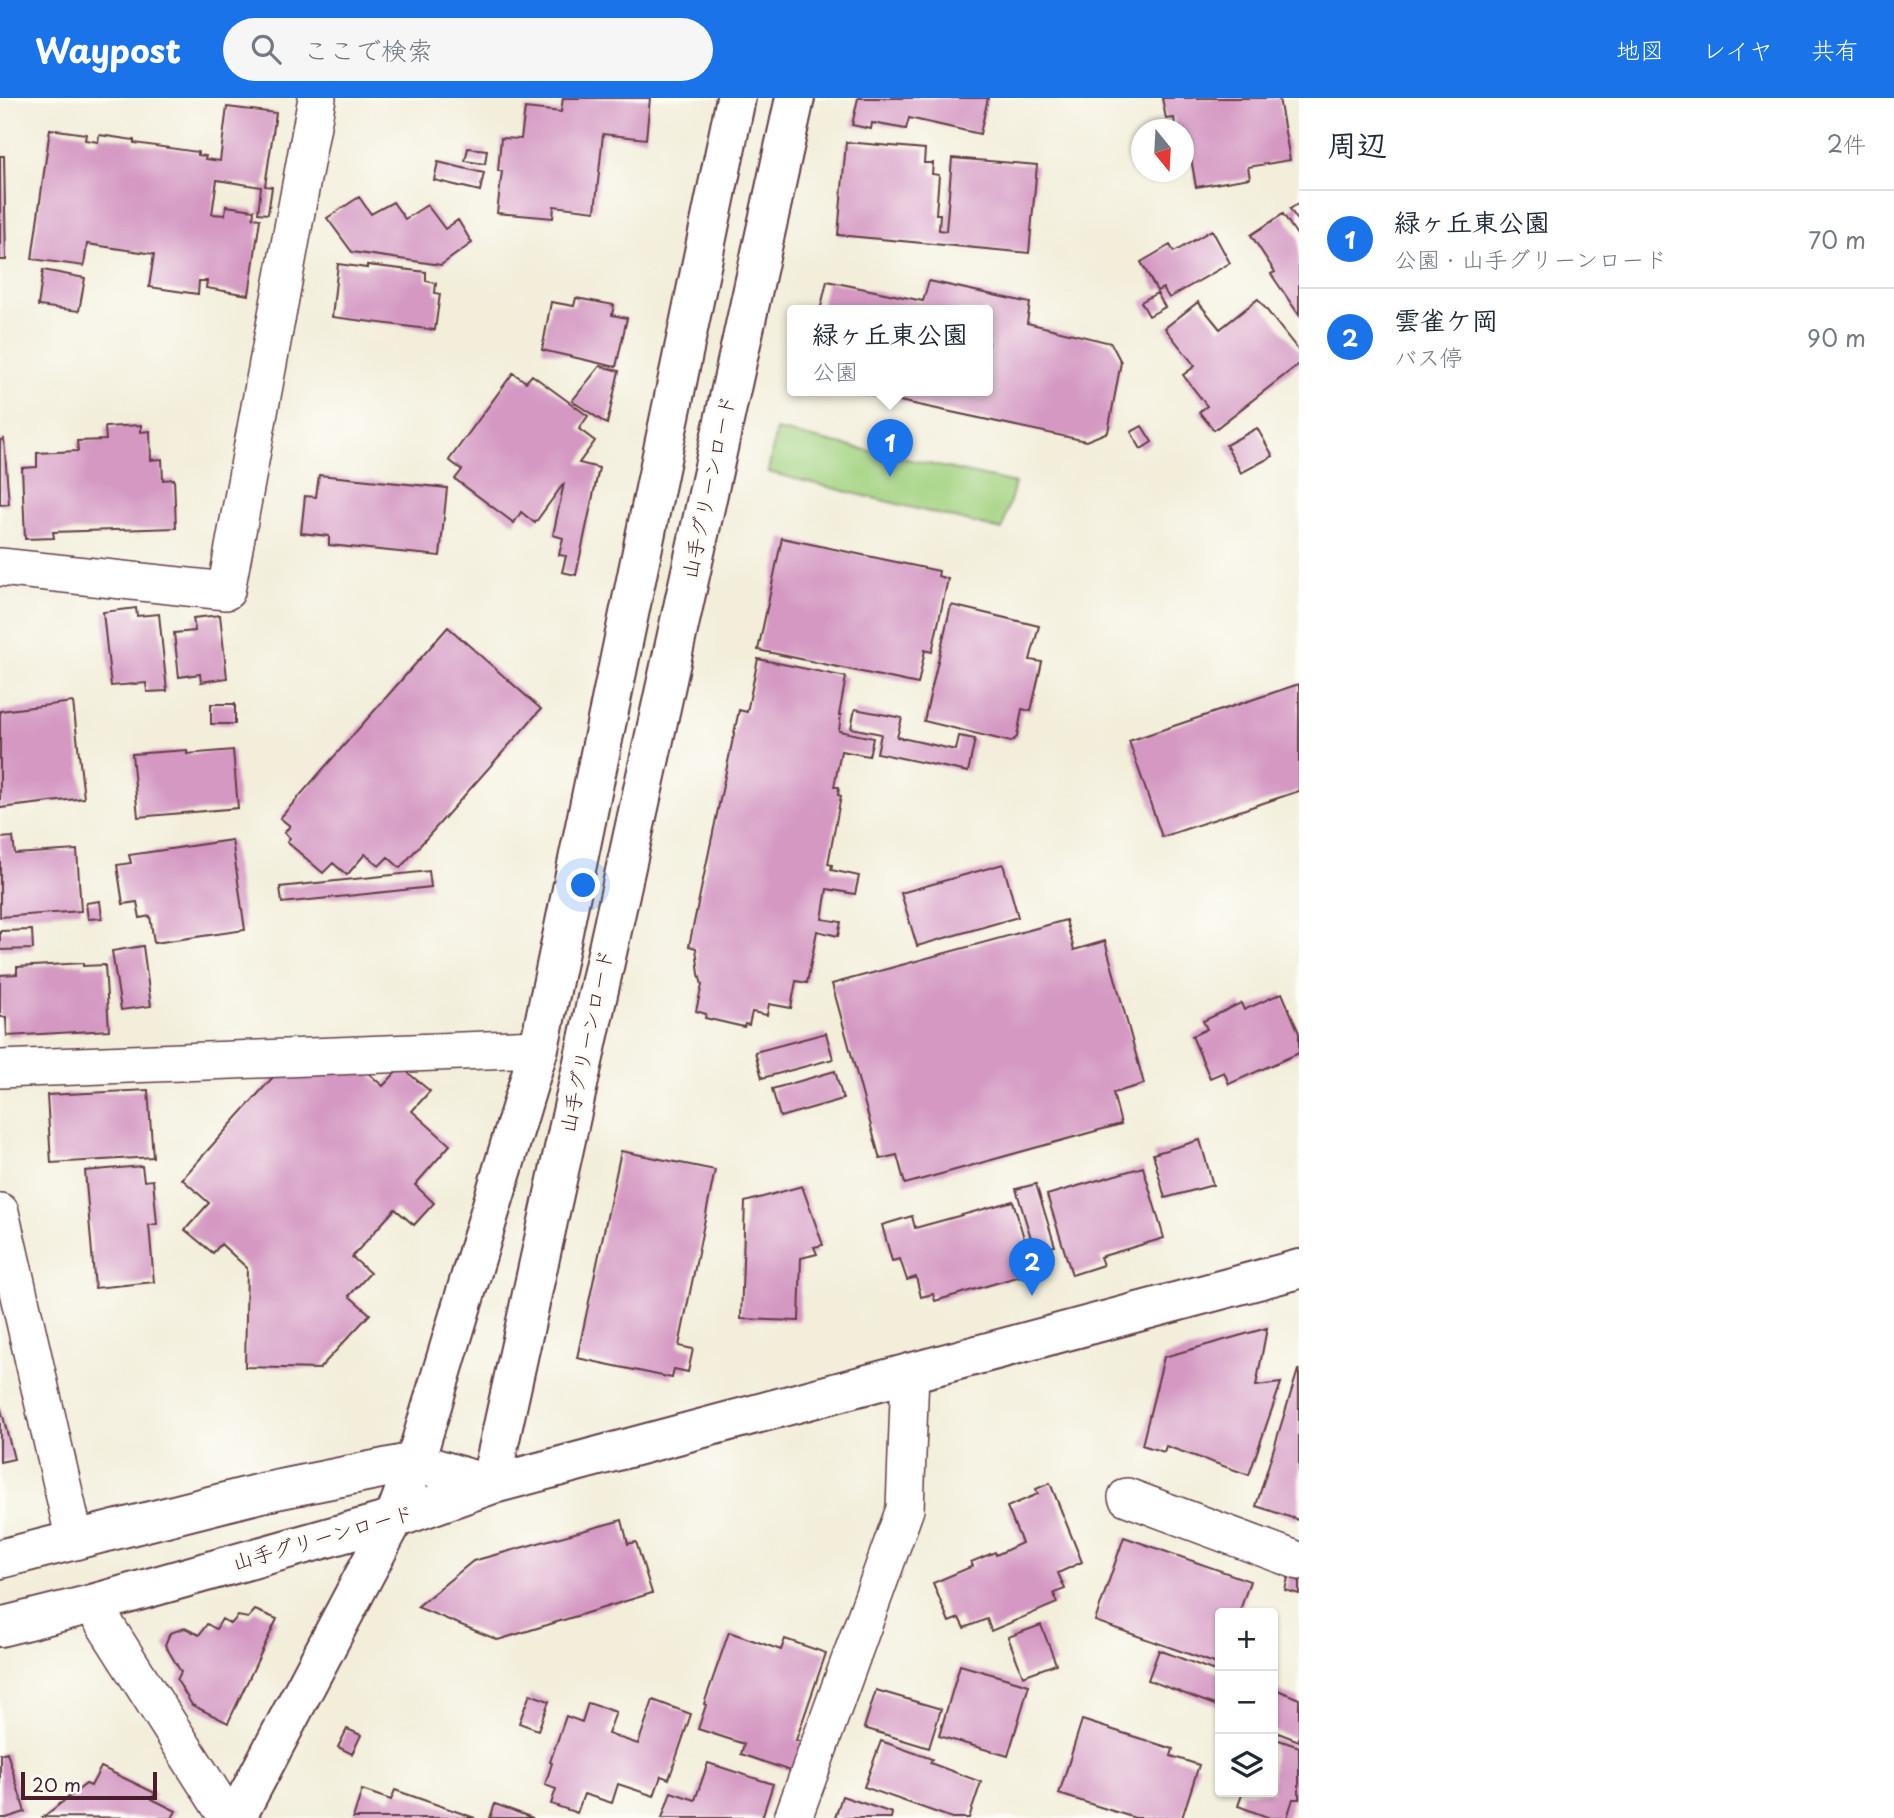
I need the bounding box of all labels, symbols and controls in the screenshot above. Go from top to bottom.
search box [223,18,713,81]
text: Waypost [35,24,181,74]
icon: search [247,30,285,68]
text: ここで検索 [303,30,433,69]
text: 地図 [1616,31,1664,67]
text: レイヤ [1702,31,1773,67]
text: 共有 [1811,31,1859,67]
north arrow [1131,119,1194,182]
text: 周辺 [1327,121,1387,166]
text: 2件 [1827,126,1866,161]
text: 緑ヶ丘東公園 [1394,202,1550,241]
text: 1 [1345,222,1356,257]
text: 70 m [1808,222,1866,257]
text: 公園 · 山手グリーンロード [1394,241,1667,276]
text: 雲雀ケ岡 [1394,300,1498,339]
popup [787,305,993,396]
text: 緑ヶ丘東公園 [812,314,968,353]
text: 2 [1342,320,1358,355]
text: 90 m [1807,320,1866,355]
text: バス停 [1394,339,1463,374]
text: 公園 [812,353,858,388]
street label: 山手グリーンロード [672,391,742,582]
pin: 1 [867,419,913,477]
your location [566,868,600,902]
street label: 山手グリーンロード [550,945,620,1136]
pin: 2 [1009,1238,1055,1296]
street label: 山手グリーンロード [228,1495,417,1577]
map controls [1215,1608,1278,1797]
button: + [1215,1608,1278,1671]
button: − [1215,1671,1278,1734]
button: layers [1215,1734,1278,1797]
scale bar [21,1769,158,1801]
text: 20 m [32,1770,81,1798]

